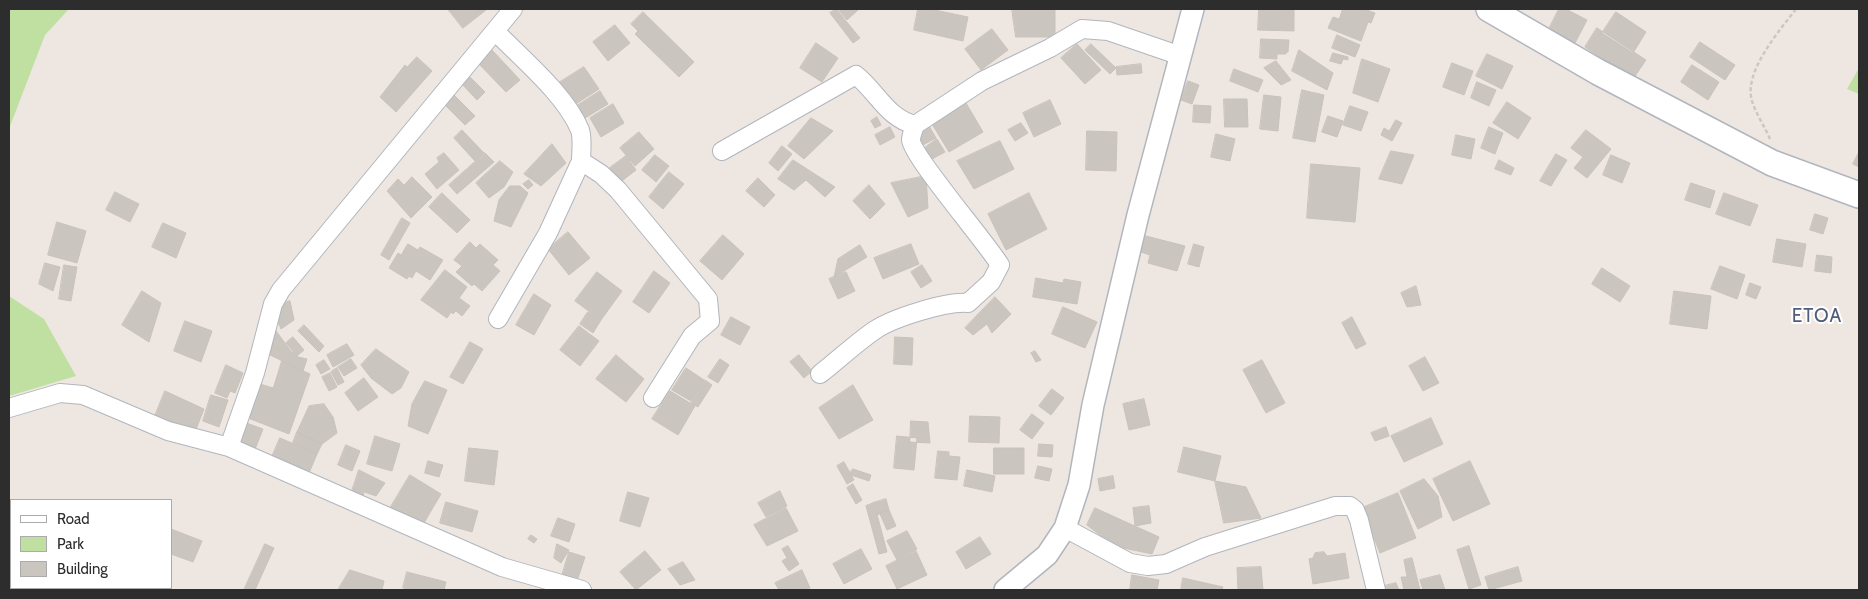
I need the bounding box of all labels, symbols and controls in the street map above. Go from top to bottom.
district label: ETOA [1791,305,1843,327]
legend [10,499,172,589]
text: Road [57,510,90,528]
text: Park [57,535,84,553]
text: Building [57,560,108,578]

